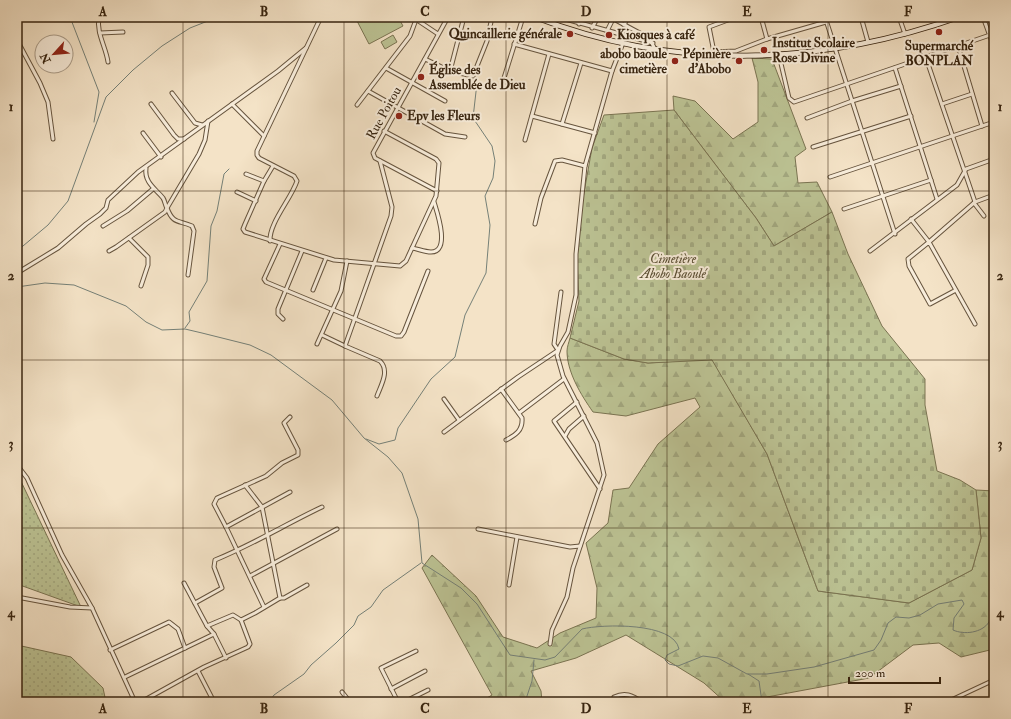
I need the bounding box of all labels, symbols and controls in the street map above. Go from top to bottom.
text: A [98,4,108,20]
text: B [260,4,268,20]
text: C [420,4,430,20]
text: D [581,4,592,20]
text: E [742,4,752,20]
text: F [904,4,913,20]
place label: Quincaillerie générale [449,26,563,43]
place label: Kiosques à café [617,27,695,44]
marker: Supermarché BONPLAN [934,27,944,37]
marker: Quincaillerie générale [565,29,575,39]
marker: Kiosques à café [604,30,614,40]
north arrow [34,34,74,74]
place label: Institut Scolaire Rose Divine [772,35,855,66]
place label: Supermarché BONPLAN [905,38,974,69]
marker: Institut Scolaire Rose Divine [759,45,769,55]
place label: abobo baoule cimetière [600,46,668,77]
place label: Pépinière d'Abobo [683,46,732,77]
text: N [37,50,54,67]
marker: abobo baoule cimetière [670,56,680,66]
marker: Pépinière d'Abobo [734,56,744,66]
place label: Église des Assemblée de Dieu [428,60,526,93]
marker: Église des Assemblée de Dieu [416,72,426,82]
street label: Rue Poitou [363,83,405,142]
text: 1 [9,99,14,115]
text: 1 [998,99,1003,115]
place label: Epv les Fleurs [407,108,481,125]
marker: Epv les Fleurs [394,111,404,121]
park label: Cimetière Abobo Baoulé [638,251,709,282]
text: 2 [8,268,15,284]
text: 2 [997,268,1004,284]
text: 3 [9,436,14,452]
text: 3 [998,436,1003,452]
text: 4 [6,605,15,621]
text: 4 [995,605,1004,621]
scale bar [849,659,940,685]
text: 200 m [855,666,886,681]
text: A [98,701,108,717]
text: B [260,701,268,717]
text: C [420,701,430,717]
text: D [581,701,592,717]
text: E [742,701,752,717]
text: F [904,701,913,717]

